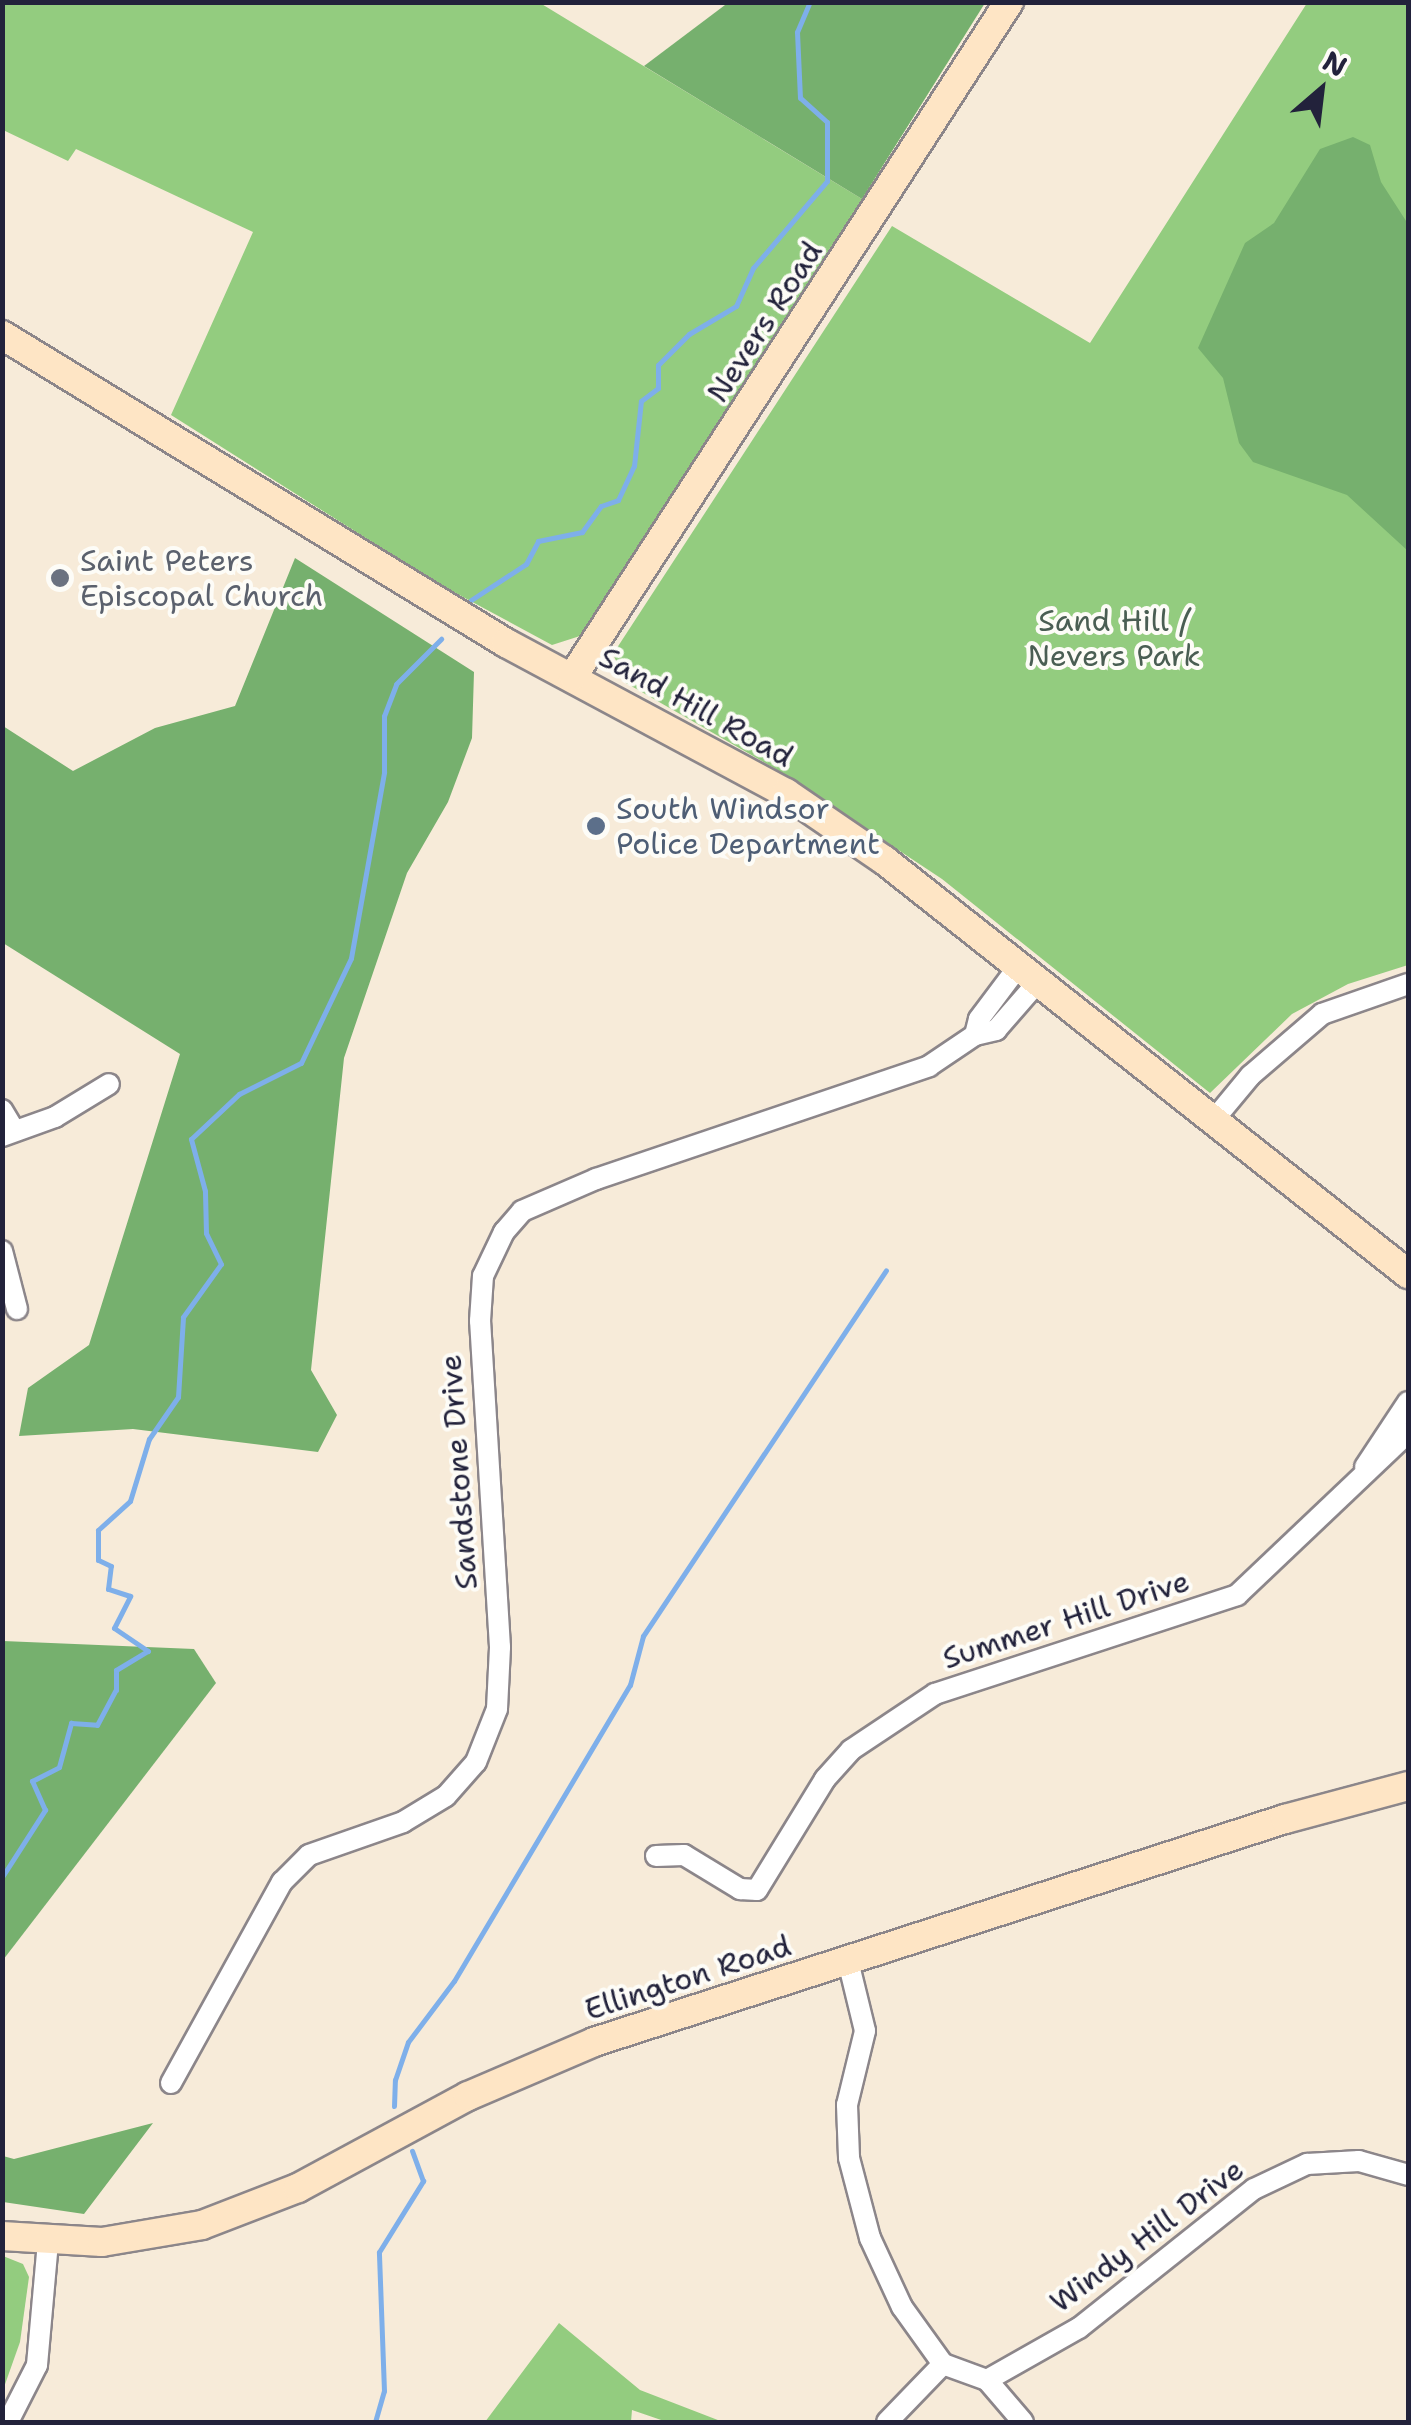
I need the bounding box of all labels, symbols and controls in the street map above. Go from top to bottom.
north arrow [1271,40,1371,140]
text: N [1316,42,1354,85]
street label: Nevers Road [700,235,830,409]
place label: Saint Peters Episcopal Church [80,543,323,614]
marker: Saint Peters Episcopal Church [49,567,71,589]
park label: Sand Hill / Nevers Park [1027,603,1201,674]
street label: Sand Hill Road [593,639,799,775]
place label: South Windsor Police Department [616,791,880,862]
marker: South Windsor Police Department [585,815,607,837]
street label: Sandstone Drive [433,1353,485,1591]
street label: Summer Hill Drive [938,1563,1194,1677]
street label: Ellington Road [580,1928,796,2028]
street label: Windy Hill Drive [1043,2152,1251,2320]

